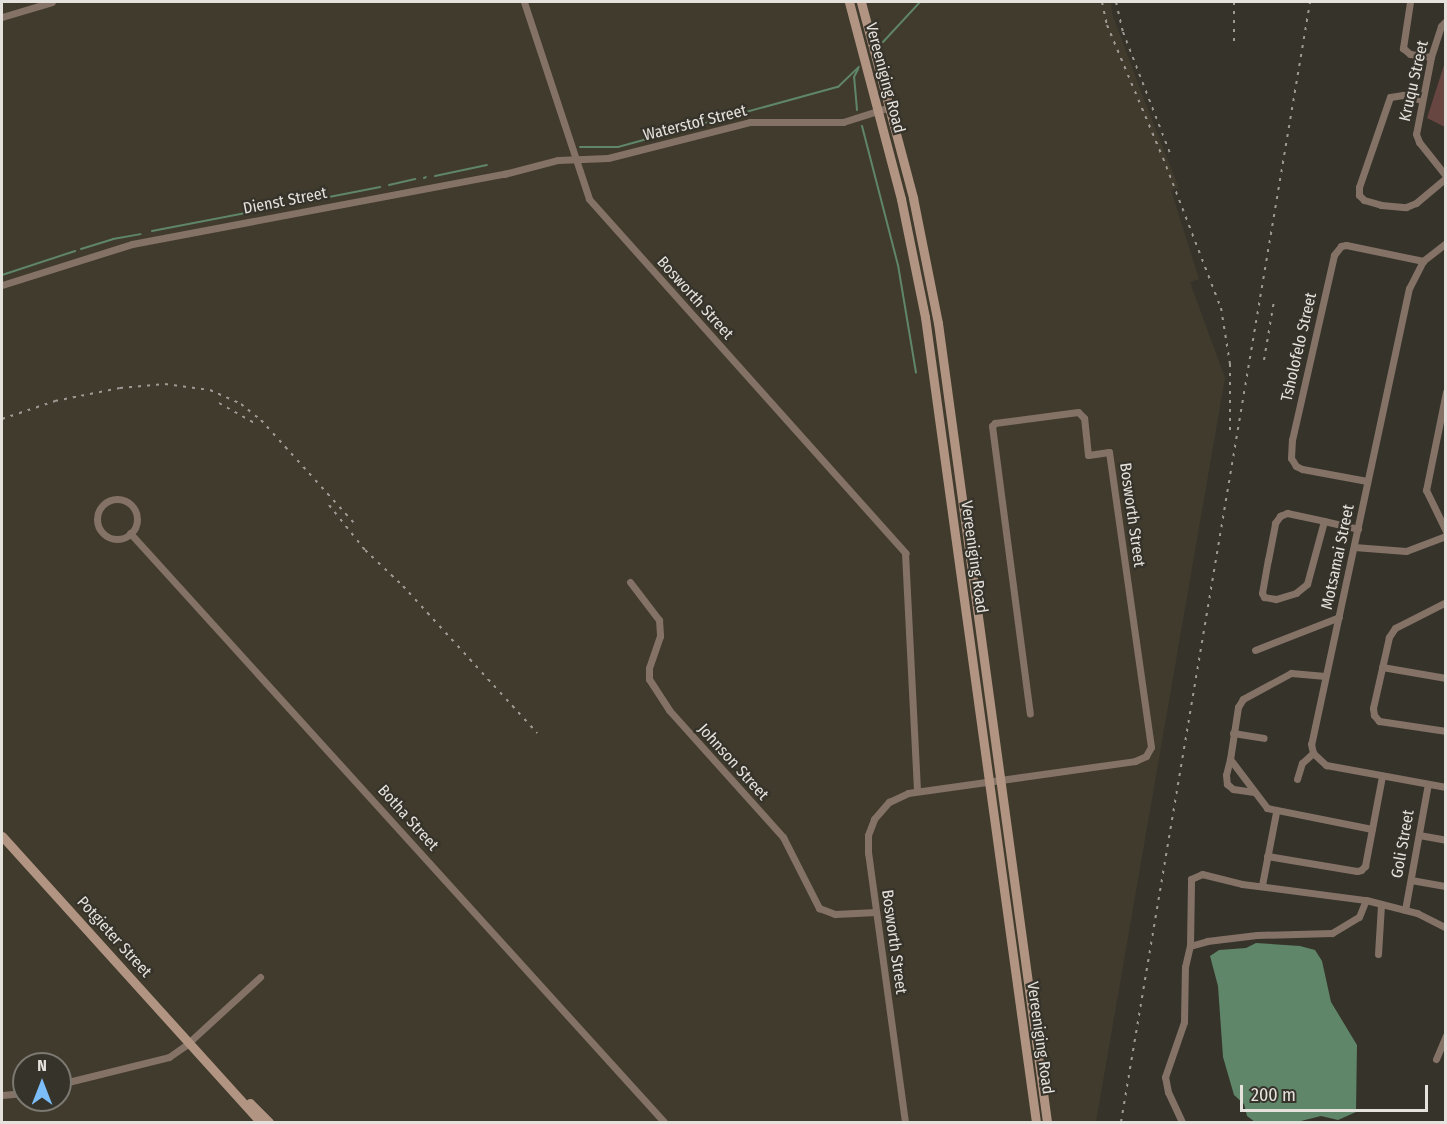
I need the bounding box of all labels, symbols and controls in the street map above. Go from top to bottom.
street label: Vereeniging Road [861,21,909,135]
street label: Kruqu Street [1395,39,1433,123]
street label: Waterstof Street [641,101,749,145]
street label: Dienst Street [242,183,328,219]
street label: Bosworth Street [653,253,737,343]
street label: Tsholofelo Street [1277,291,1321,403]
street label: Bosworth Street [1115,462,1149,568]
street label: Vereeniging Road [957,499,991,615]
street label: Motsamai Street [1318,503,1358,611]
street label: Johnson Street [694,720,772,804]
street label: Botha Street [374,781,442,855]
street label: Goli Street [1388,808,1418,880]
street label: Bosworth Street [877,889,911,995]
street label: Potgieter Street [73,893,155,981]
street label: Vereeniging Road [1023,980,1057,1096]
north arrow [12,1052,72,1112]
text: N [37,1056,47,1075]
scale bar [1243,1073,1430,1111]
text: 200 m [1251,1084,1296,1106]

